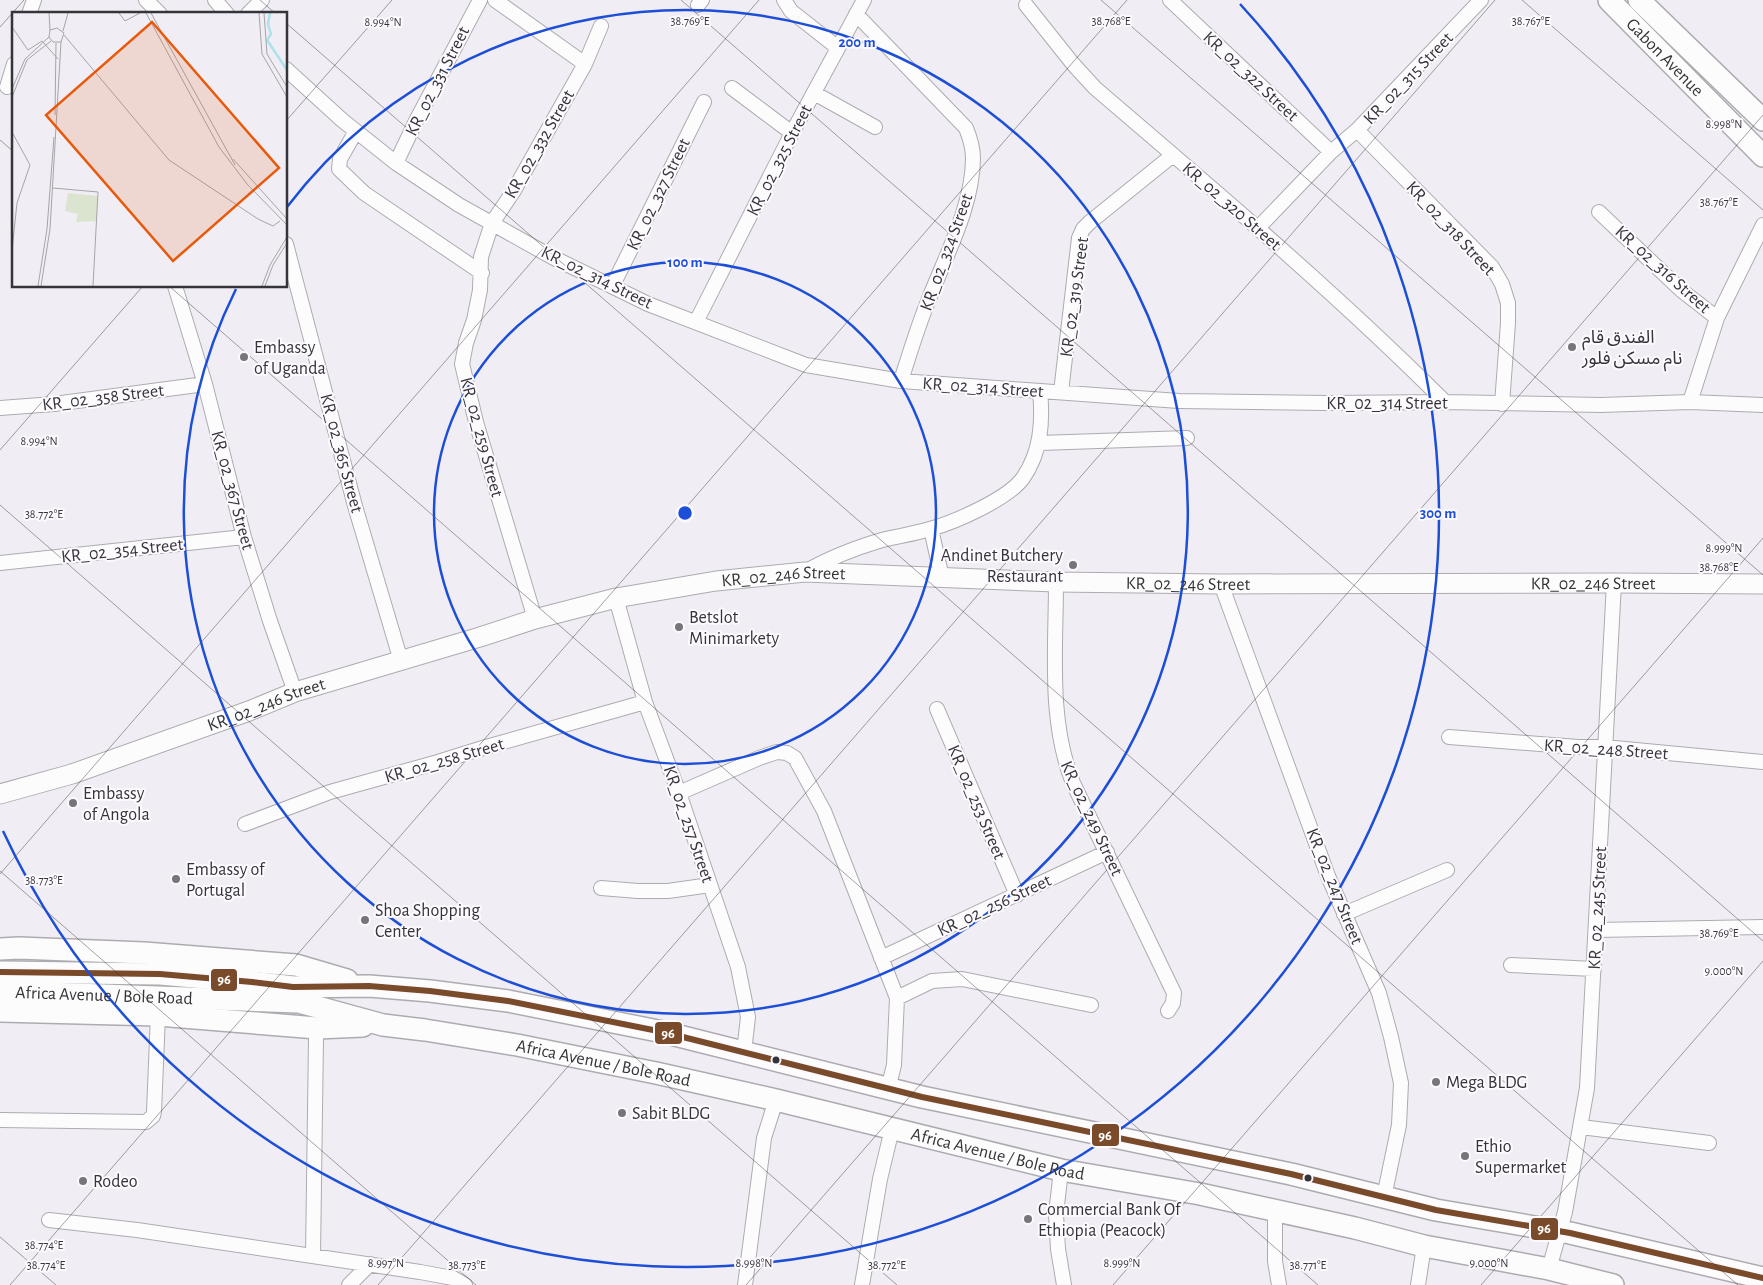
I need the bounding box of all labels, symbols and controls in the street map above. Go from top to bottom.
inset map [12,12,288,288]
text: 38.769°E [671,15,710,27]
text: 38.768°E [1091,15,1131,27]
text: 38.767°E [1512,15,1550,27]
street label: Gabon Avenue [1622,15,1707,100]
text: 8.994°N [364,16,402,28]
street label: KR_02_331 Street [403,24,473,139]
street label: KR_02_322 Street [1199,28,1302,125]
street label: KR_02_315 Street [1361,29,1457,128]
text: 200 m [838,35,876,50]
street label: KR_02_332 Street [502,87,578,202]
street label: KR_02_325 Street [744,102,816,219]
text: 8.998°N [1705,118,1743,130]
street label: KR_02_327 Street [624,135,694,253]
street label: KR_02_320 Street [1179,159,1284,254]
street label: KR_02_318 Street [1402,178,1498,279]
street label: KR_02_324 Street [917,191,977,313]
text: 38.767°E [1700,196,1738,208]
street label: KR_02_316 Street [1611,223,1714,317]
street label: KR_02_319 Street [1058,236,1092,358]
street label: KR_02_314 Street [538,243,655,313]
text: 100 m [667,255,703,270]
place label: الفندق قام نام مسكن فلور [1581,329,1682,372]
place label: Embassy of Uganda [254,339,326,378]
marker: الفندق قام نام مسكن فلور [1566,341,1578,353]
marker: Embassy of Uganda [238,351,250,363]
street label: KR_02_259 Street [456,375,506,499]
street label: KR_02_314 Street [922,375,1044,401]
street label: KR_02_358 Street [41,382,165,414]
street label: KR_02_365 Street [316,392,366,515]
street label: KR_02_314 Street [1326,395,1448,413]
street label: KR_02_367 Street [207,429,257,552]
text: 8.994°N [20,435,58,447]
centre of rings [676,504,694,522]
text: 300 m [1420,506,1456,521]
text: 38.772°E [25,508,63,520]
street label: KR_02_354 Street [60,536,184,566]
text: 8.999°N [1705,542,1743,554]
place label: Andinet Butchery Restaurant [941,547,1063,586]
marker: Andinet Butchery Restaurant [1067,559,1079,571]
text: 38.768°E [1699,561,1739,573]
street label: KR_02_246 Street [721,564,846,590]
street label: KR_02_246 Street [1126,575,1251,594]
street label: KR_02_246 Street [1531,575,1656,593]
place label: Betslot Minimarkety [689,609,780,648]
marker: Betslot Minimarkety [673,621,685,633]
street label: KR_02_246 Street [205,675,328,735]
street label: KR_02_258 Street [383,735,506,787]
street label: KR_02_248 Street [1543,737,1669,763]
street label: KR_02_253 Street [944,743,1008,862]
street label: KR_02_249 Street [1057,758,1126,879]
street label: KR_02_257 Street [660,764,717,885]
place label: Embassy of Angola [83,785,150,824]
marker: Embassy of Angola [67,797,79,809]
street label: KR_02_247 Street [1303,826,1366,947]
street label: KR_02_245 Street [1586,846,1610,970]
place label: Embassy of Portugal [186,861,266,900]
street label: KR_02_256 Street [935,872,1054,940]
marker: Embassy of Portugal [170,873,182,885]
text: 38.773°E [25,874,63,886]
place label: Shoa Shopping Center [375,902,480,941]
marker: Shoa Shopping Center [359,914,371,926]
text: 38.769°E [1700,927,1739,939]
text: 9.000°N [1704,965,1744,977]
line badge: 96 [210,968,238,992]
text: 96 [217,973,231,987]
street label: Africa Avenue / Bole Road [15,984,193,1008]
line badge: 96 [654,1021,683,1045]
text: 96 [661,1027,675,1041]
street label: Africa Avenue / Bole Road [514,1037,692,1091]
unlabelled marker [771,1055,781,1065]
place label: Mega BLDG [1446,1074,1527,1092]
marker: Mega BLDG [1430,1076,1442,1088]
place label: Sabit BLDG [632,1105,710,1123]
marker: Sabit BLDG [616,1107,628,1119]
line badge: 96 [1091,1123,1120,1147]
street label: Africa Avenue / Bole Road [909,1126,1086,1184]
text: 96 [1098,1129,1112,1143]
place label: Ethio Supermarket [1475,1138,1567,1177]
marker: Ethio Supermarket [1459,1150,1471,1162]
place label: Rodeo [93,1173,138,1191]
unlabelled marker [1303,1173,1313,1183]
marker: Rodeo [77,1175,89,1187]
place label: Commercial Bank Of Ethiopia (Peacock) [1038,1201,1182,1240]
marker: Commercial Bank Of Ethiopia (Peacock) [1022,1213,1034,1225]
line badge: 96 [1530,1217,1559,1241]
text: 96 [1537,1222,1551,1236]
text: 38.774°E [25,1239,63,1251]
text: 8.997°N [368,1257,404,1269]
text: 8.998°N [735,1257,773,1269]
text: 8.999°N [1103,1257,1141,1269]
text: 9.000°N [1469,1257,1509,1269]
text: 38.774°E [27,1259,65,1271]
text: 38.773°E [448,1259,486,1271]
text: 38.772°E [868,1259,906,1271]
text: 38.771°E [1290,1259,1327,1271]

